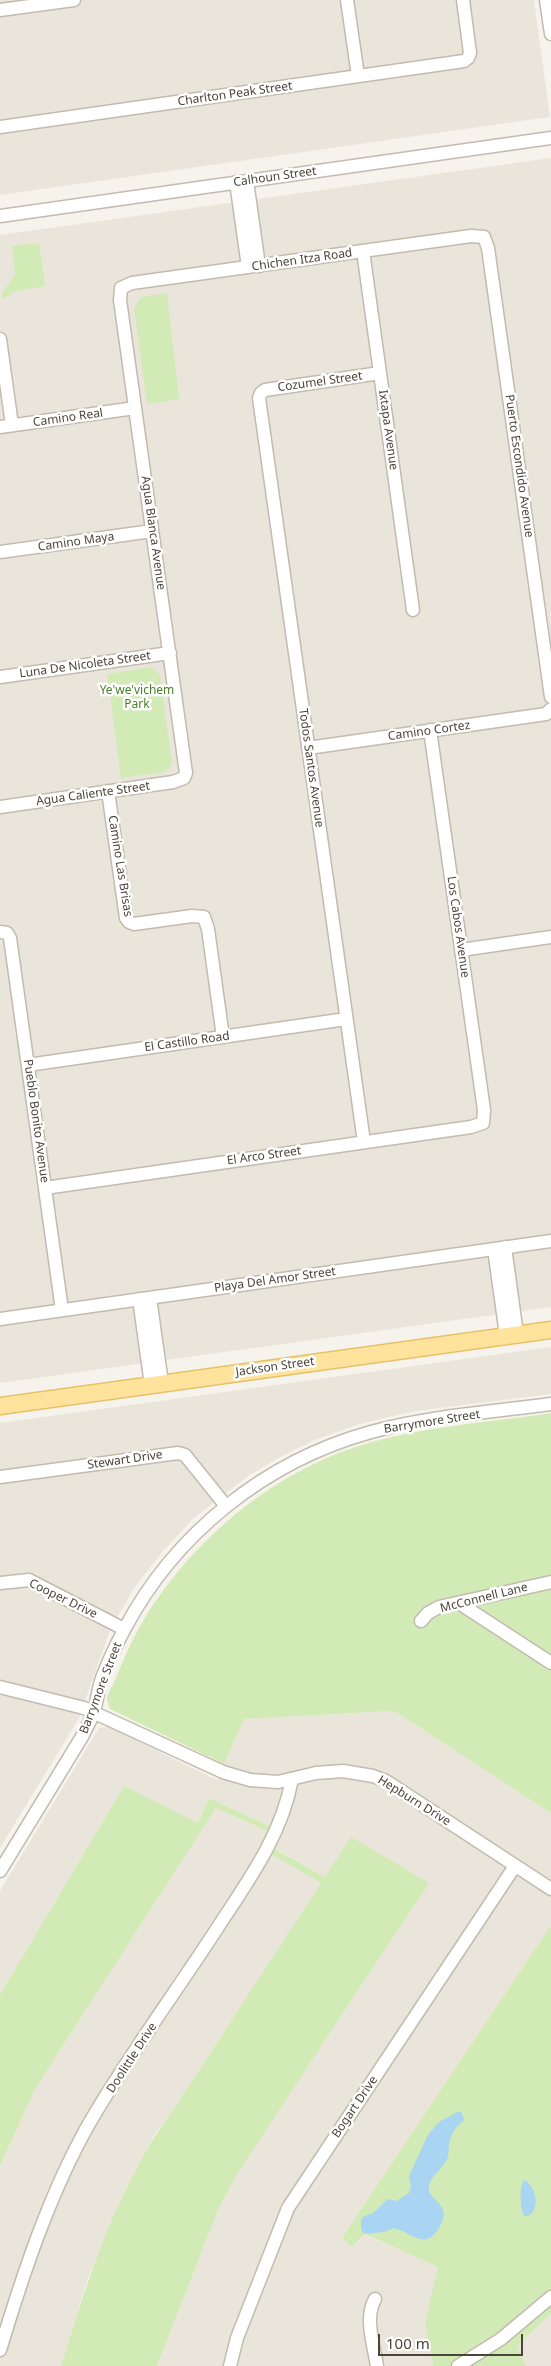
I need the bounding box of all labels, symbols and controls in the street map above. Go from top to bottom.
street label: Charlton Peak Street [177,79,293,109]
street label: Calhoun Street [233,164,317,190]
street label: Chichen Itza Road [251,246,353,274]
street label: Cozumel Street [277,369,363,395]
street label: Ixtapa Avenue [375,389,401,471]
street label: Puerto Escondido Avenue [502,394,536,538]
street label: Camino Real [32,406,104,430]
street label: Agua Blanca Avenue [138,475,168,591]
street label: Camino Maya [37,530,115,554]
street label: Luna De Nicoleta Street [18,649,152,681]
park label: Ye'we'vichem Park [100,684,174,712]
street label: Todos Santos Avenue [296,708,326,828]
street label: Camino Cortez [387,718,471,744]
street label: Agua Caliente Street [35,779,151,809]
street label: Camino Las Brisas [105,814,135,918]
street label: Los Cabos Avenue [444,875,472,979]
street label: El Castillo Road [144,1029,230,1055]
street label: Pueblo Bonito Avenue [20,1058,52,1184]
street label: El Arco Street [226,1144,302,1168]
street label: Playa Del Amor Street [213,1264,337,1296]
street label: Jackson Street [235,1354,315,1380]
street label: Barrymore Street [383,1407,481,1437]
street label: Stewart Drive [87,1448,163,1472]
street label: Cooper Drive [27,1576,99,1622]
street label: McConnell Lane [439,1580,529,1616]
street label: Barrymore Street [77,1640,125,1736]
street label: Hepburn Drive [375,1773,453,1829]
street label: Doolittle Drive [104,2020,160,2096]
street label: Bogart Drive [329,2073,381,2141]
scale bar [381,2324,526,2356]
text: 100 m [386,2333,430,2353]

